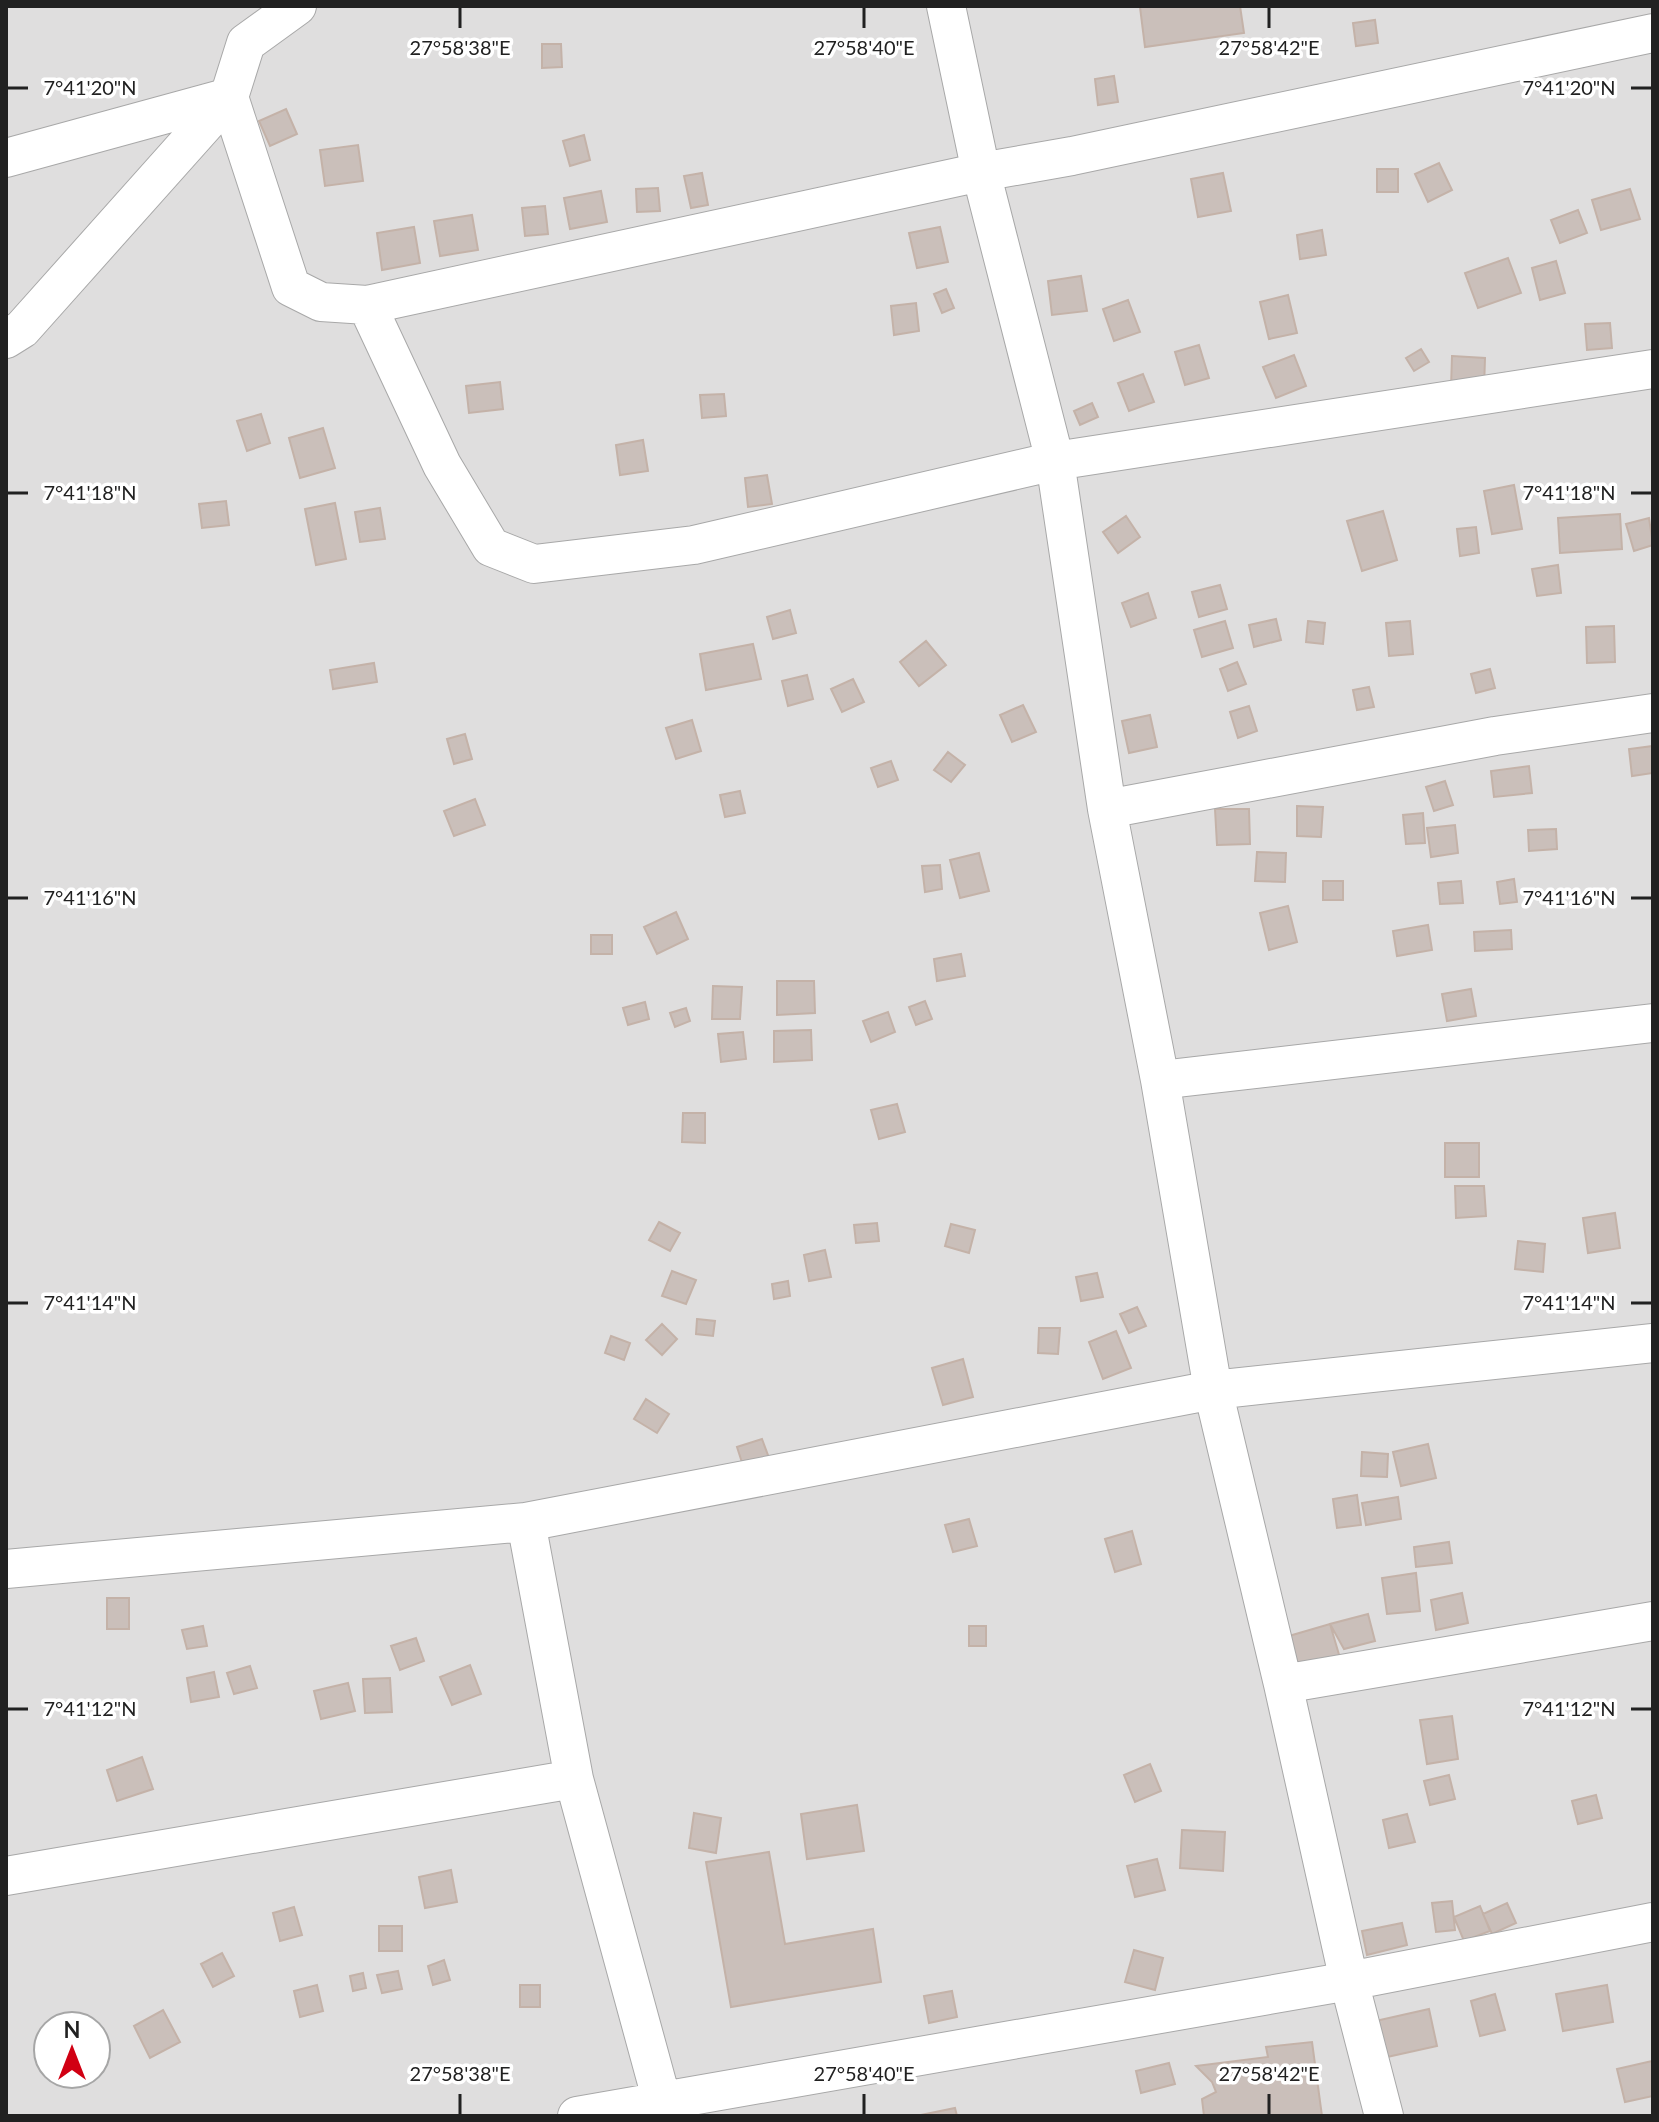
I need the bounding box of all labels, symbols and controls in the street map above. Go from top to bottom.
text: 27°58'38"E [410,35,510,59]
text: 27°58'40"E [814,35,914,59]
text: 27°58'42"E [1219,35,1319,59]
text: 7°41'20"N [43,75,137,99]
text: 7°41'20"N [1522,75,1616,99]
text: 7°41'18"N [43,480,137,504]
text: 7°41'18"N [1522,480,1616,504]
text: 7°41'16"N [43,885,137,909]
text: 7°41'16"N [1522,885,1616,909]
text: 7°41'14"N [43,1290,137,1314]
text: 7°41'14"N [1522,1290,1616,1314]
text: 7°41'12"N [43,1696,137,1720]
text: 7°41'12"N [1522,1696,1616,1720]
north arrow [32,2010,112,2090]
text: N [64,2016,80,2043]
text: 27°58'38"E [410,2061,510,2085]
text: 27°58'40"E [814,2061,914,2085]
text: 27°58'42"E [1219,2061,1319,2085]

